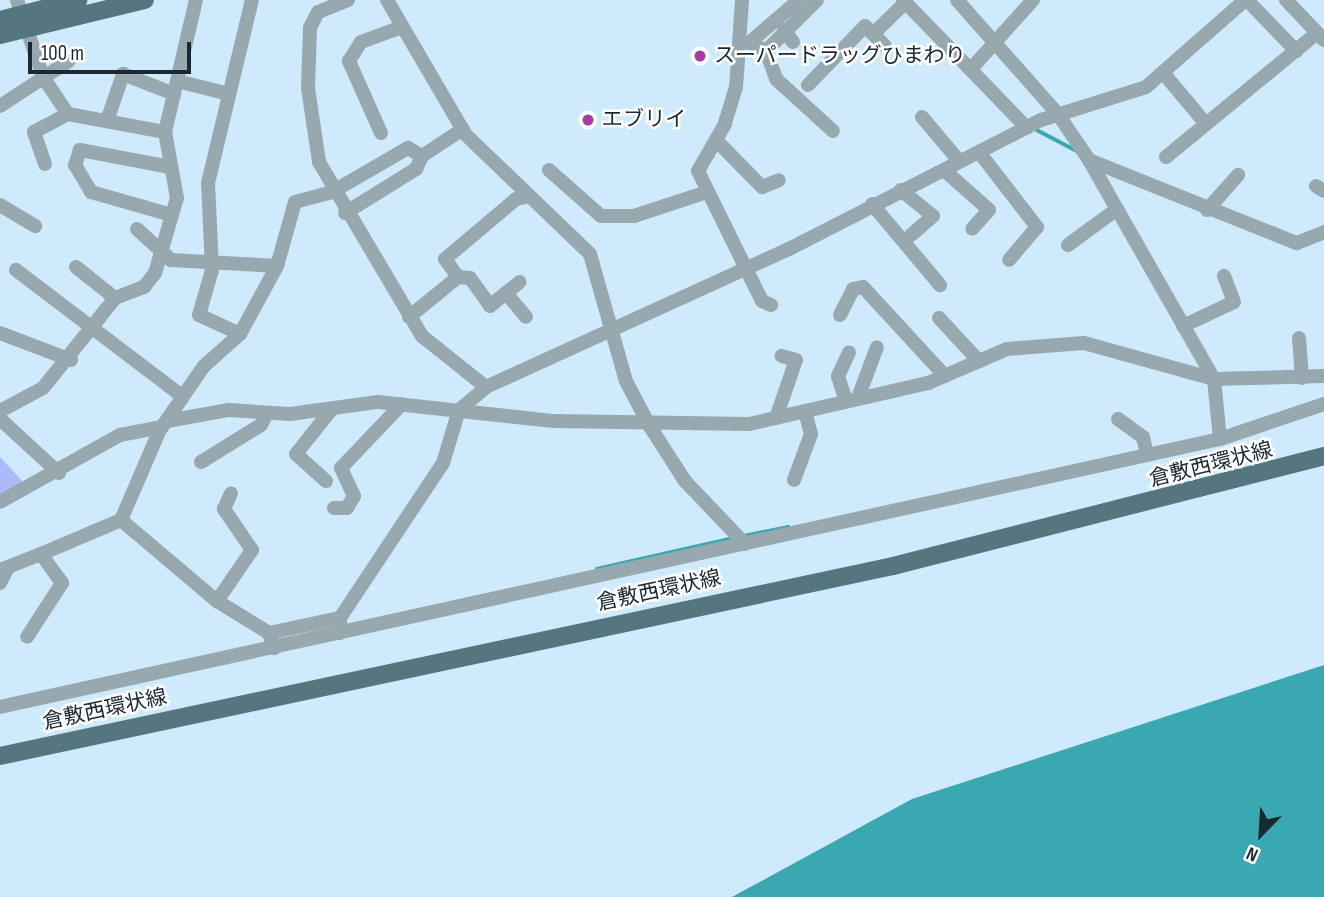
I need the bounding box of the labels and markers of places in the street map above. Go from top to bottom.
place label: スーパードラッグひまわり [714,43,966,69]
marker: スーパードラッグひまわり [692,48,708,64]
place label: エブリイ [602,107,686,133]
marker: エブリイ [580,112,596,128]

